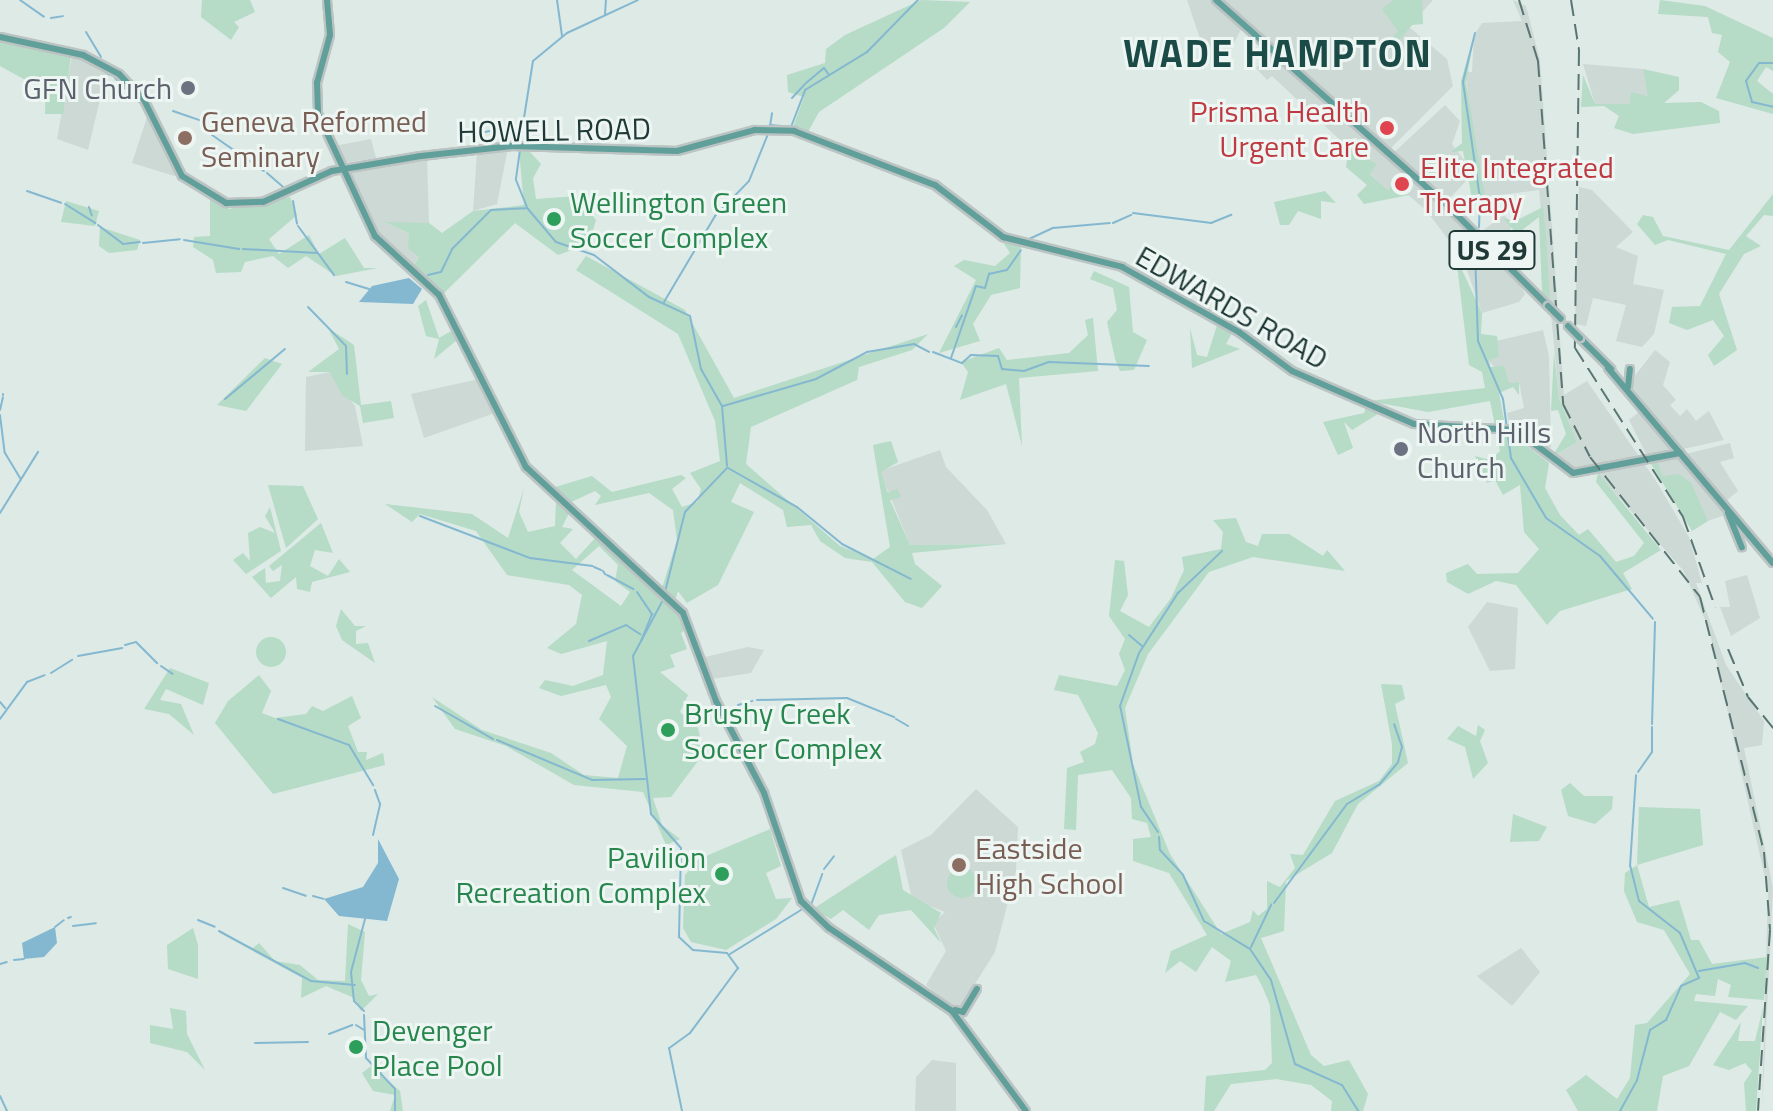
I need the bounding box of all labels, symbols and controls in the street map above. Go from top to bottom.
district label: WADE HAMPTON [1123,31,1433,77]
place label: GFN Church [23,70,172,106]
marker: GFN Church [179,79,197,97]
place label: Prisma Health Urgent Care [1190,93,1369,164]
place label: Geneva Reformed Seminary [201,103,427,174]
street label: HOWELL ROAD [457,110,651,150]
marker: Prisma Health Urgent Care [1376,117,1398,139]
marker: Geneva Reformed Seminary [176,129,194,147]
place label: Elite Integrated Therapy [1420,149,1614,220]
marker: Elite Integrated Therapy [1391,173,1413,195]
place label: Wellington Green Soccer Complex [570,184,787,254]
marker: Wellington Green Soccer Complex [545,210,563,228]
road number: US 29 [1448,226,1536,274]
street label: EDWARDS ROAD [1130,238,1334,376]
place label: North Hills Church [1417,414,1551,484]
marker: North Hills Church [1392,440,1410,458]
place label: Brushy Creek Soccer Complex [684,695,882,766]
marker: Brushy Creek Soccer Complex [659,721,677,739]
place label: Eastside High School [975,830,1124,900]
place label: Pavilion Recreation Complex [455,839,706,910]
marker: Eastside High School [950,856,968,874]
marker: Pavilion Recreation Complex [713,865,731,883]
place label: Devenger Place Pool [372,1012,503,1082]
marker: Devenger Place Pool [347,1038,365,1056]

